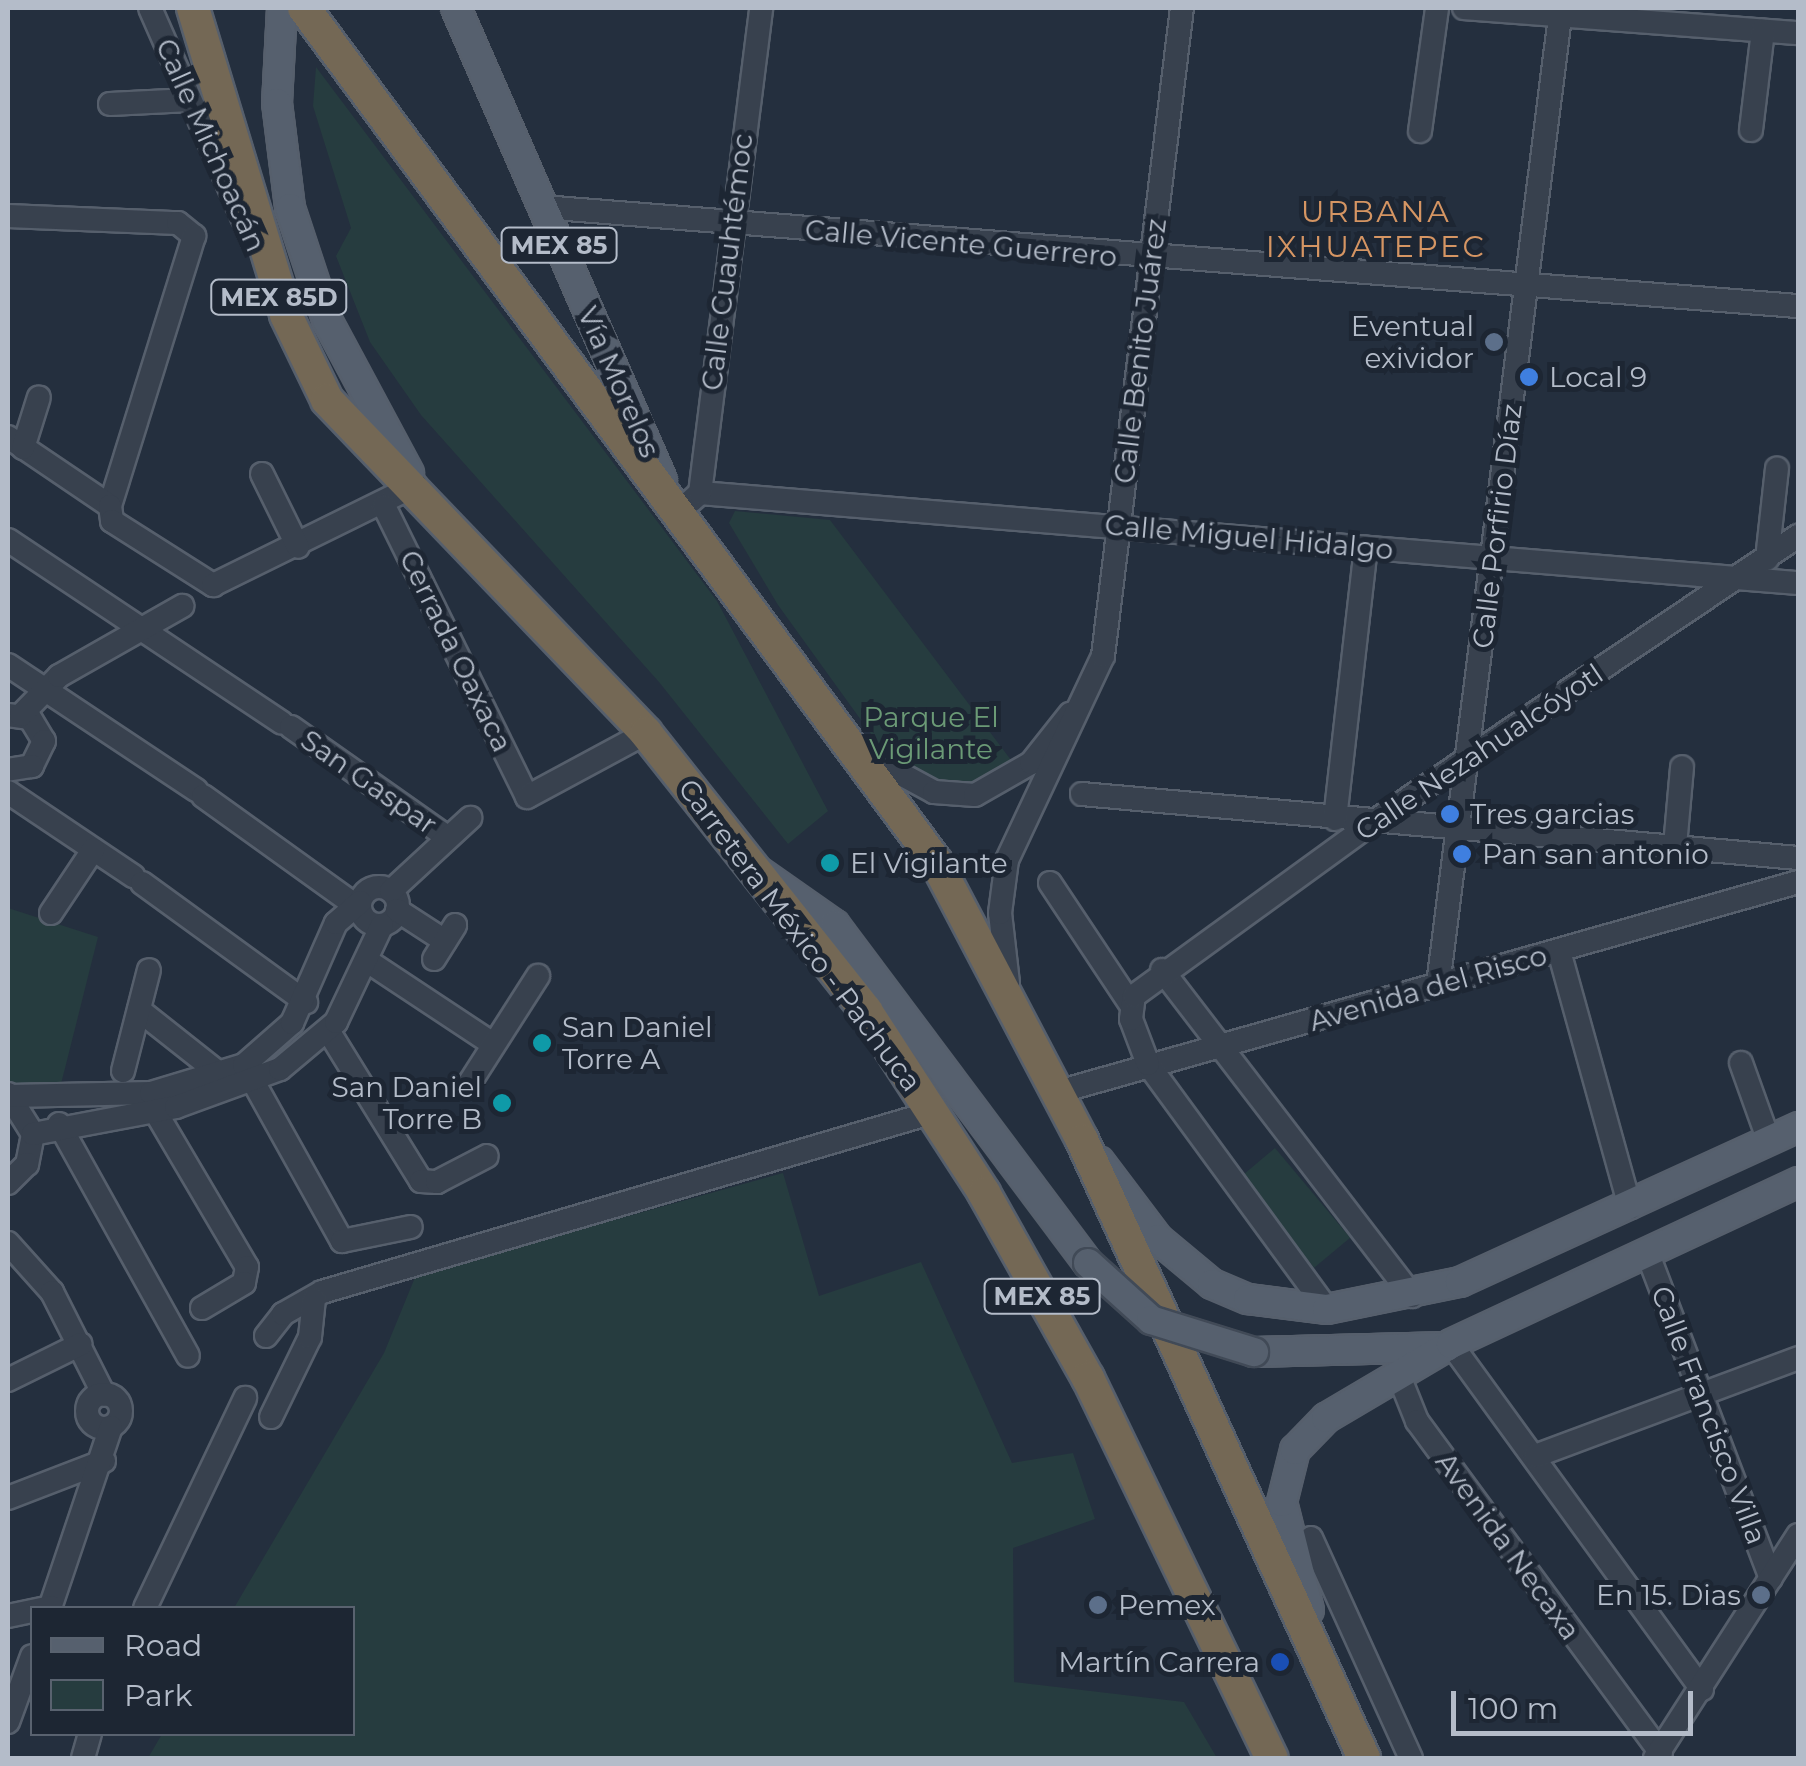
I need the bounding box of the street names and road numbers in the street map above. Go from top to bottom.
street label: Calle Michoacán [149,33,273,257]
street label: Calle Cuauhtémoc [695,132,759,392]
street label: Calle Vicente Guerrero [804,213,1118,273]
street label: Calle Benito Juárez [1107,217,1173,485]
road number: MEX 85 [499,225,619,265]
road number: MEX 85D [209,277,349,317]
street label: Vía Morelos [571,302,667,462]
street label: Calle Porfirio Díaz [1465,402,1529,650]
street label: Calle Miguel Hidalgo [1103,508,1395,566]
street label: Cerrada Oaxaca [393,545,519,757]
street label: Calle Nezahualcóyotl [1349,657,1609,847]
street label: San Gaspar [294,723,444,841]
street label: Carretera México - Pachuca [671,772,929,1098]
street label: Avenida del Risco [1305,938,1551,1038]
road number: MEX 85 [982,1276,1102,1316]
street label: Calle Francisco Villa [1644,1281,1774,1549]
street label: Avenida Necaxa [1429,1446,1587,1646]

